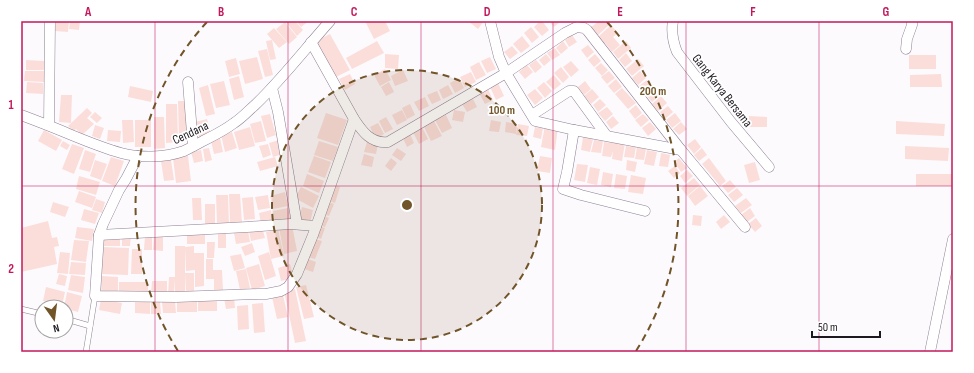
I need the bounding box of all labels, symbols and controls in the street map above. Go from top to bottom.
text: A [84,4,92,20]
text: B [218,4,224,20]
text: C [351,4,358,20]
text: D [484,4,491,20]
text: E [617,4,623,20]
text: F [750,4,756,20]
text: G [883,4,890,20]
street label: Gang Karya Bersama [689,51,756,130]
text: 200 m [640,84,666,99]
text: 1 [8,97,14,113]
text: 100 m [489,103,515,118]
street label: Cendana [170,118,211,148]
centre of rings [400,198,414,212]
text: 2 [8,261,14,277]
north arrow [34,299,74,339]
scale bar [812,313,880,339]
text: 50 m [818,320,838,335]
text: N [52,321,61,335]

